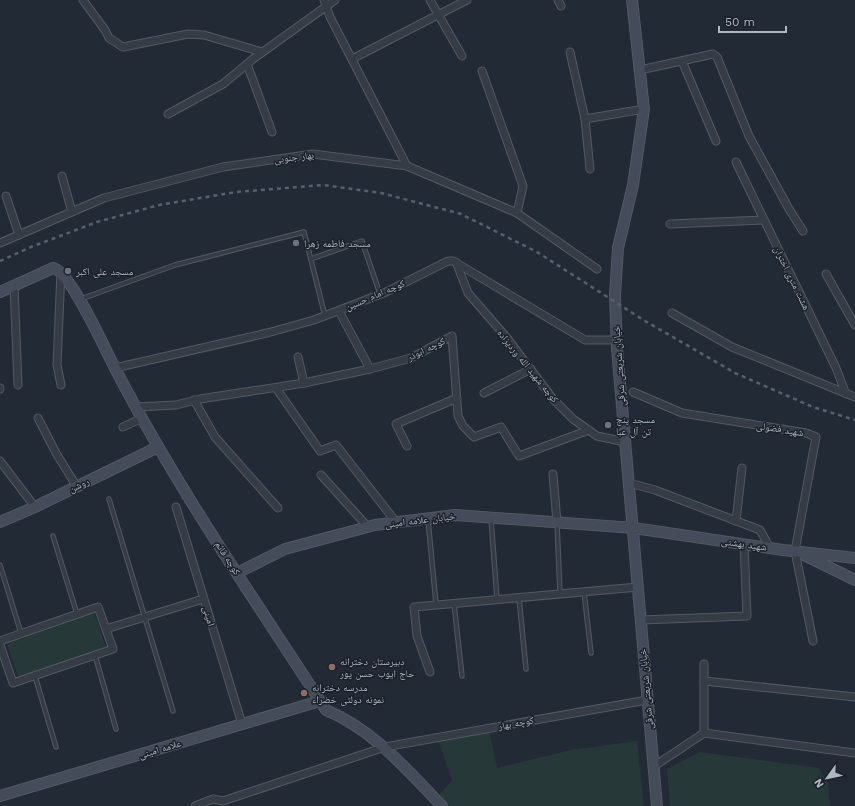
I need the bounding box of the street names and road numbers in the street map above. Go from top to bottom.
street label: بهار جنوبی [274,149,315,166]
street label: هشت متری اختران [771,244,812,312]
street label: کوچه امام حسین [344,278,407,314]
street label: خیابان شریعتی شرقی [611,325,628,407]
street label: کوچه شهید الله وردیزاده [494,327,561,405]
street label: کوچه ابوذر [404,335,447,364]
street label: شهید فضولی [755,420,805,439]
street label: روشن [67,475,91,495]
street label: خیابان علامه امینی [384,510,457,531]
street label: شهید بهشتی [720,535,768,554]
street label: کوچه قائم [211,539,243,578]
street label: امینی [200,605,217,628]
street label: خیابان شریعتی شرقی [637,648,656,730]
street label: کوچه بهار [496,714,535,733]
street label: علامه امینی [137,737,183,762]

